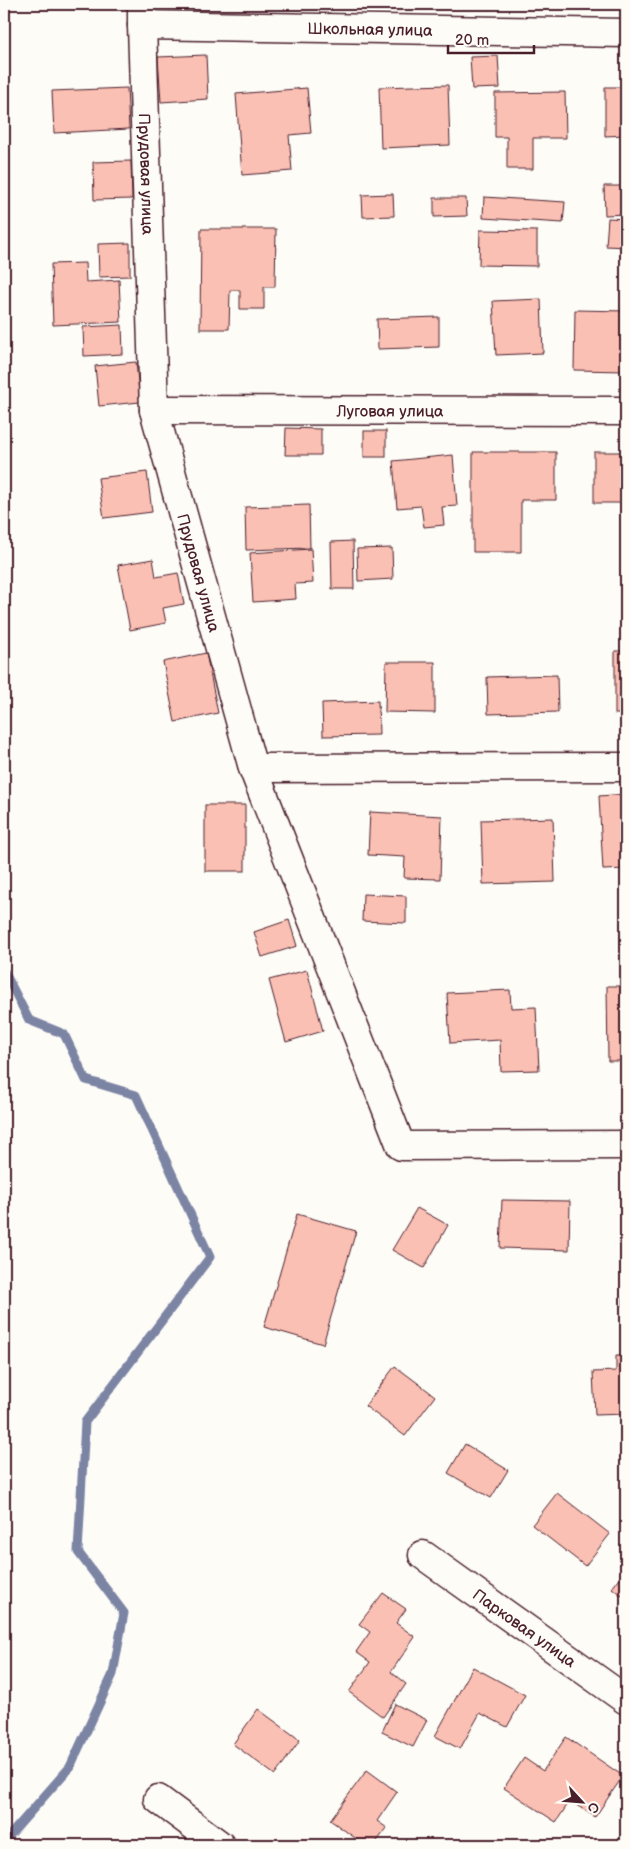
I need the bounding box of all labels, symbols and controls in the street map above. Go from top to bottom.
street label: Школьная улица [307,20,433,41]
scale bar [448,22,534,54]
text: 20 m [455,31,489,50]
street label: Прудовая улица [134,113,157,236]
street label: Луговая улица [335,402,444,422]
street label: Прудовая улица [172,512,223,635]
street label: Парковая улица [468,1586,580,1673]
north arrow [558,1776,608,1826]
text: С [583,1799,603,1816]

